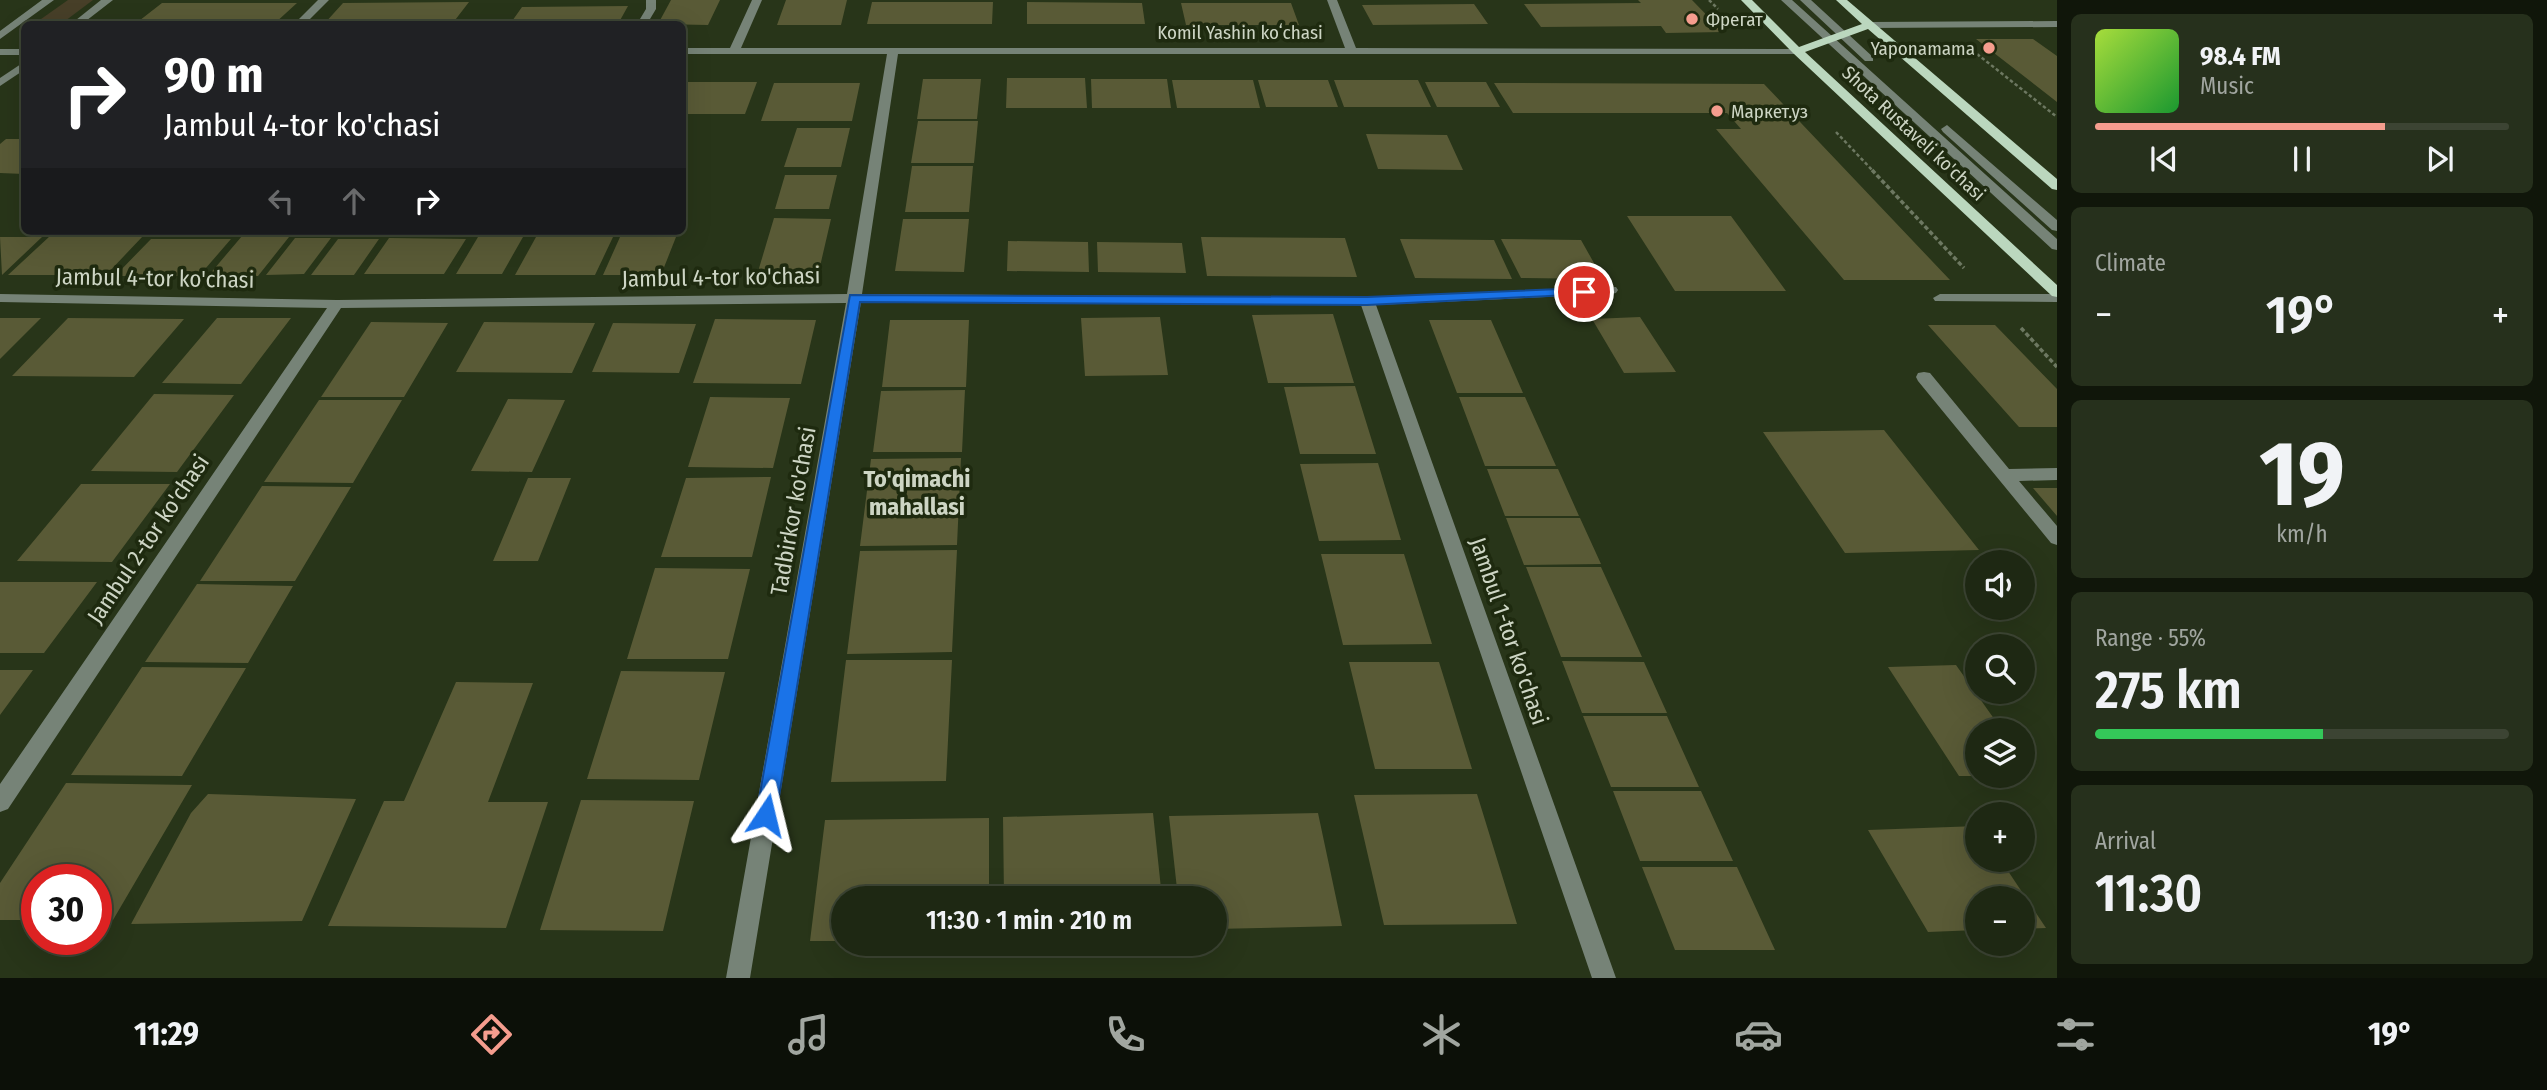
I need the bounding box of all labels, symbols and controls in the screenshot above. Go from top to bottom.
place label: Фрегат [1706,8,1763,31]
marker: Фрегат [1684,11,1700,27]
street label: Komil Yashin koʻchasi [1157,21,1323,44]
place label: Yaponamama [1870,37,1975,60]
marker: Yaponamama [1981,40,1997,56]
text: 98.4 FM [2200,41,2281,72]
text: 90 m [164,46,264,105]
icon: right [49,49,140,140]
street label: Shota Rustaveli ko'chasi [1837,61,1990,206]
text: Music [2200,72,2254,100]
place label: Маркет.уз [1731,100,1808,123]
marker: Маркет.уз [1709,103,1725,119]
text: Jambul 4-tor ko'chasi [164,106,440,144]
icon: previous [2145,140,2183,178]
icon: pause [2283,140,2321,178]
icon: next [2421,140,2459,178]
icon: left [262,182,300,220]
icon: ahead [335,182,373,220]
icon: right [408,182,446,220]
text: Climate [2095,249,2166,277]
street label: Jambul 4-tor ko'chasi [621,261,821,293]
street label: Jambul 4-tor ko'chasi [55,262,255,294]
pin [1554,262,1614,322]
icon: arrive [1565,273,1603,311]
text: 19° [2266,284,2338,347]
text: − [2095,292,2112,338]
text: + [2492,292,2509,338]
text: 19 [2259,420,2345,529]
street label: Tadbirkor ko'chasi [764,425,822,597]
street label: Jambul 2-tor ko'chasi [81,449,215,629]
district label: To'qimachi mahallasi [864,465,970,521]
text: km/h [2276,520,2328,548]
street label: Jambul 1-tor ko'chasi [1464,534,1554,728]
map controls [1965,550,2035,956]
button: sound [1965,550,2035,620]
text: Range · 55% [2095,624,2206,652]
button: search [1965,634,2035,704]
text: 275 km [2095,659,2242,722]
button: layers [1965,718,2035,788]
position arrow [729,778,803,852]
button: + [1965,802,2035,872]
text: Arrival [2095,827,2156,855]
text: 11:30 [2095,862,2202,925]
speed limit sign: 30 [21,864,112,955]
button: − [1965,886,2035,956]
text: 11:30 · 1 min · 210 m [926,905,1132,936]
icon: directions [467,1010,516,1059]
icon: music [784,1010,833,1059]
icon: phone [1101,1010,1150,1059]
icon: climate [1417,1010,1466,1059]
icon: car [1734,1010,1783,1059]
icon: filters [2051,1010,2100,1059]
text: 11:29 [134,1015,199,1053]
text: 19° [2368,1015,2413,1053]

